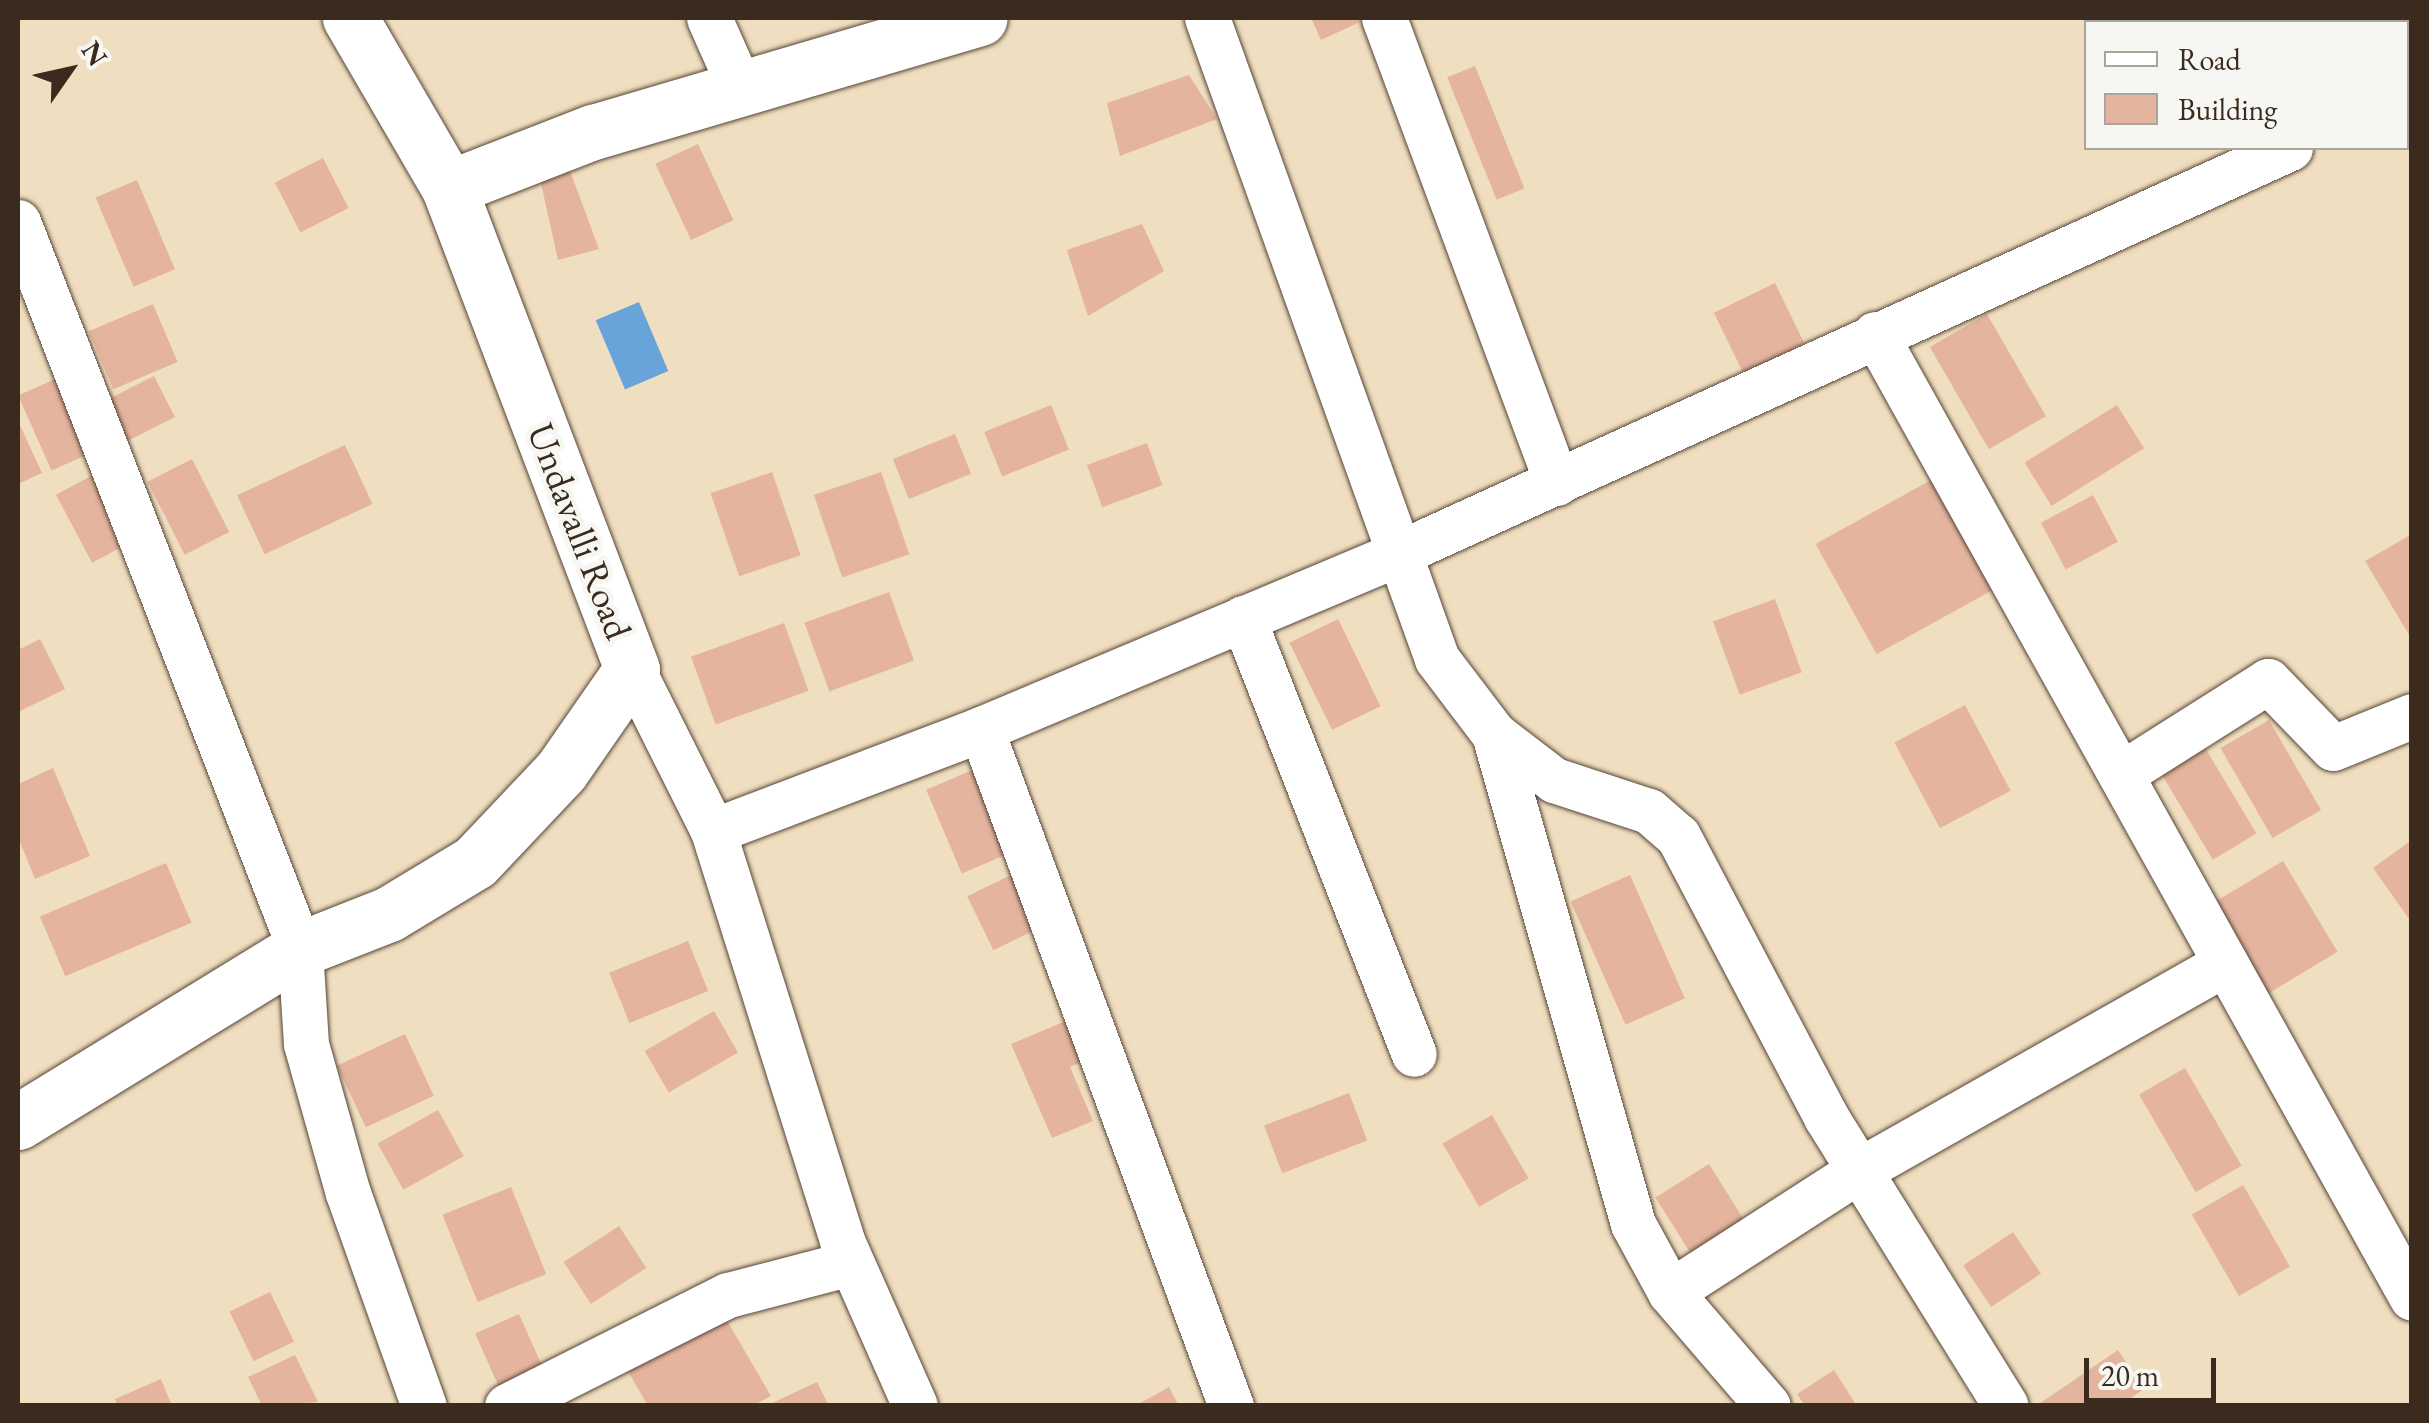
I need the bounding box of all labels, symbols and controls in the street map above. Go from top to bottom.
north arrow [20,20,120,120]
legend [2084,20,2409,150]
text: N [74,34,116,73]
text: Road [2178,40,2241,79]
text: Building [2178,90,2277,129]
street label: Undavalli Road [518,417,642,645]
scale bar [2089,1338,2222,1400]
text: 20 m [2101,1356,2159,1395]

